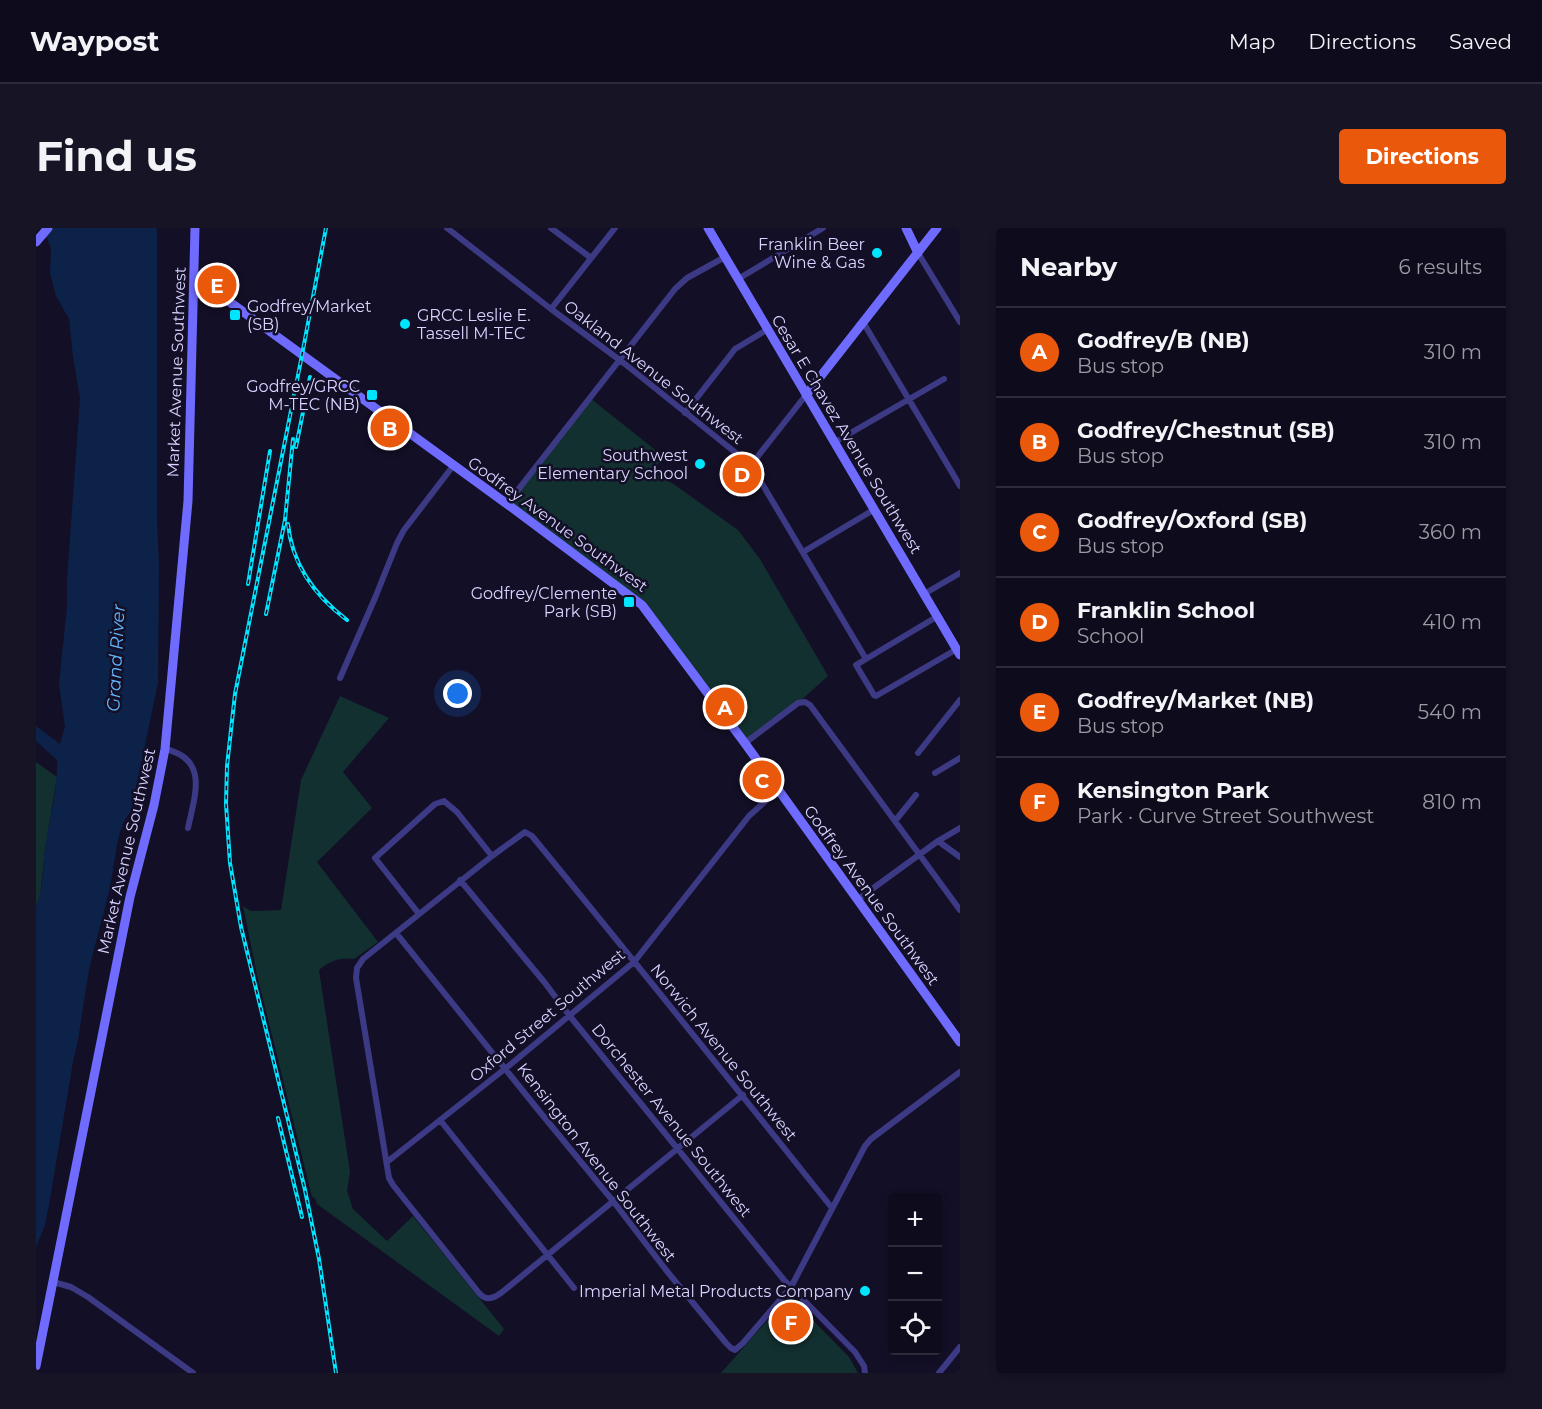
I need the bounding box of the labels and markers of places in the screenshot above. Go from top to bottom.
place label: Franklin Beer Wine & Gas [758,235,865,272]
marker: Franklin Beer Wine & Gas [870,246,884,260]
pin: E [198,262,237,308]
place label: Godfrey/Market (SB) [247,297,372,334]
place label: GRCC Leslie E. Tassell M-TEC [417,306,531,343]
marker: Godfrey/Market (SB) [228,308,242,322]
marker: GRCC Leslie E. Tassell M-TEC [398,317,412,331]
place label: Godfrey/GRCC M-TEC (NB) [246,377,360,414]
marker: Godfrey/GRCC M-TEC (NB) [365,388,379,402]
pin: B [370,406,410,450]
place label: Southwest Elementary School [537,446,688,483]
pin: D [722,452,762,496]
marker: Southwest Elementary School [693,457,707,471]
place label: Godfrey/Clemente Park (SB) [471,584,617,621]
marker: Godfrey/Clemente Park (SB) [622,595,636,609]
pin: A [706,684,744,730]
pin: C [742,758,782,802]
place label: Imperial Metal Products Company [579,1282,853,1301]
marker: Imperial Metal Products Company [858,1284,872,1298]
pin: F [772,1300,810,1344]

